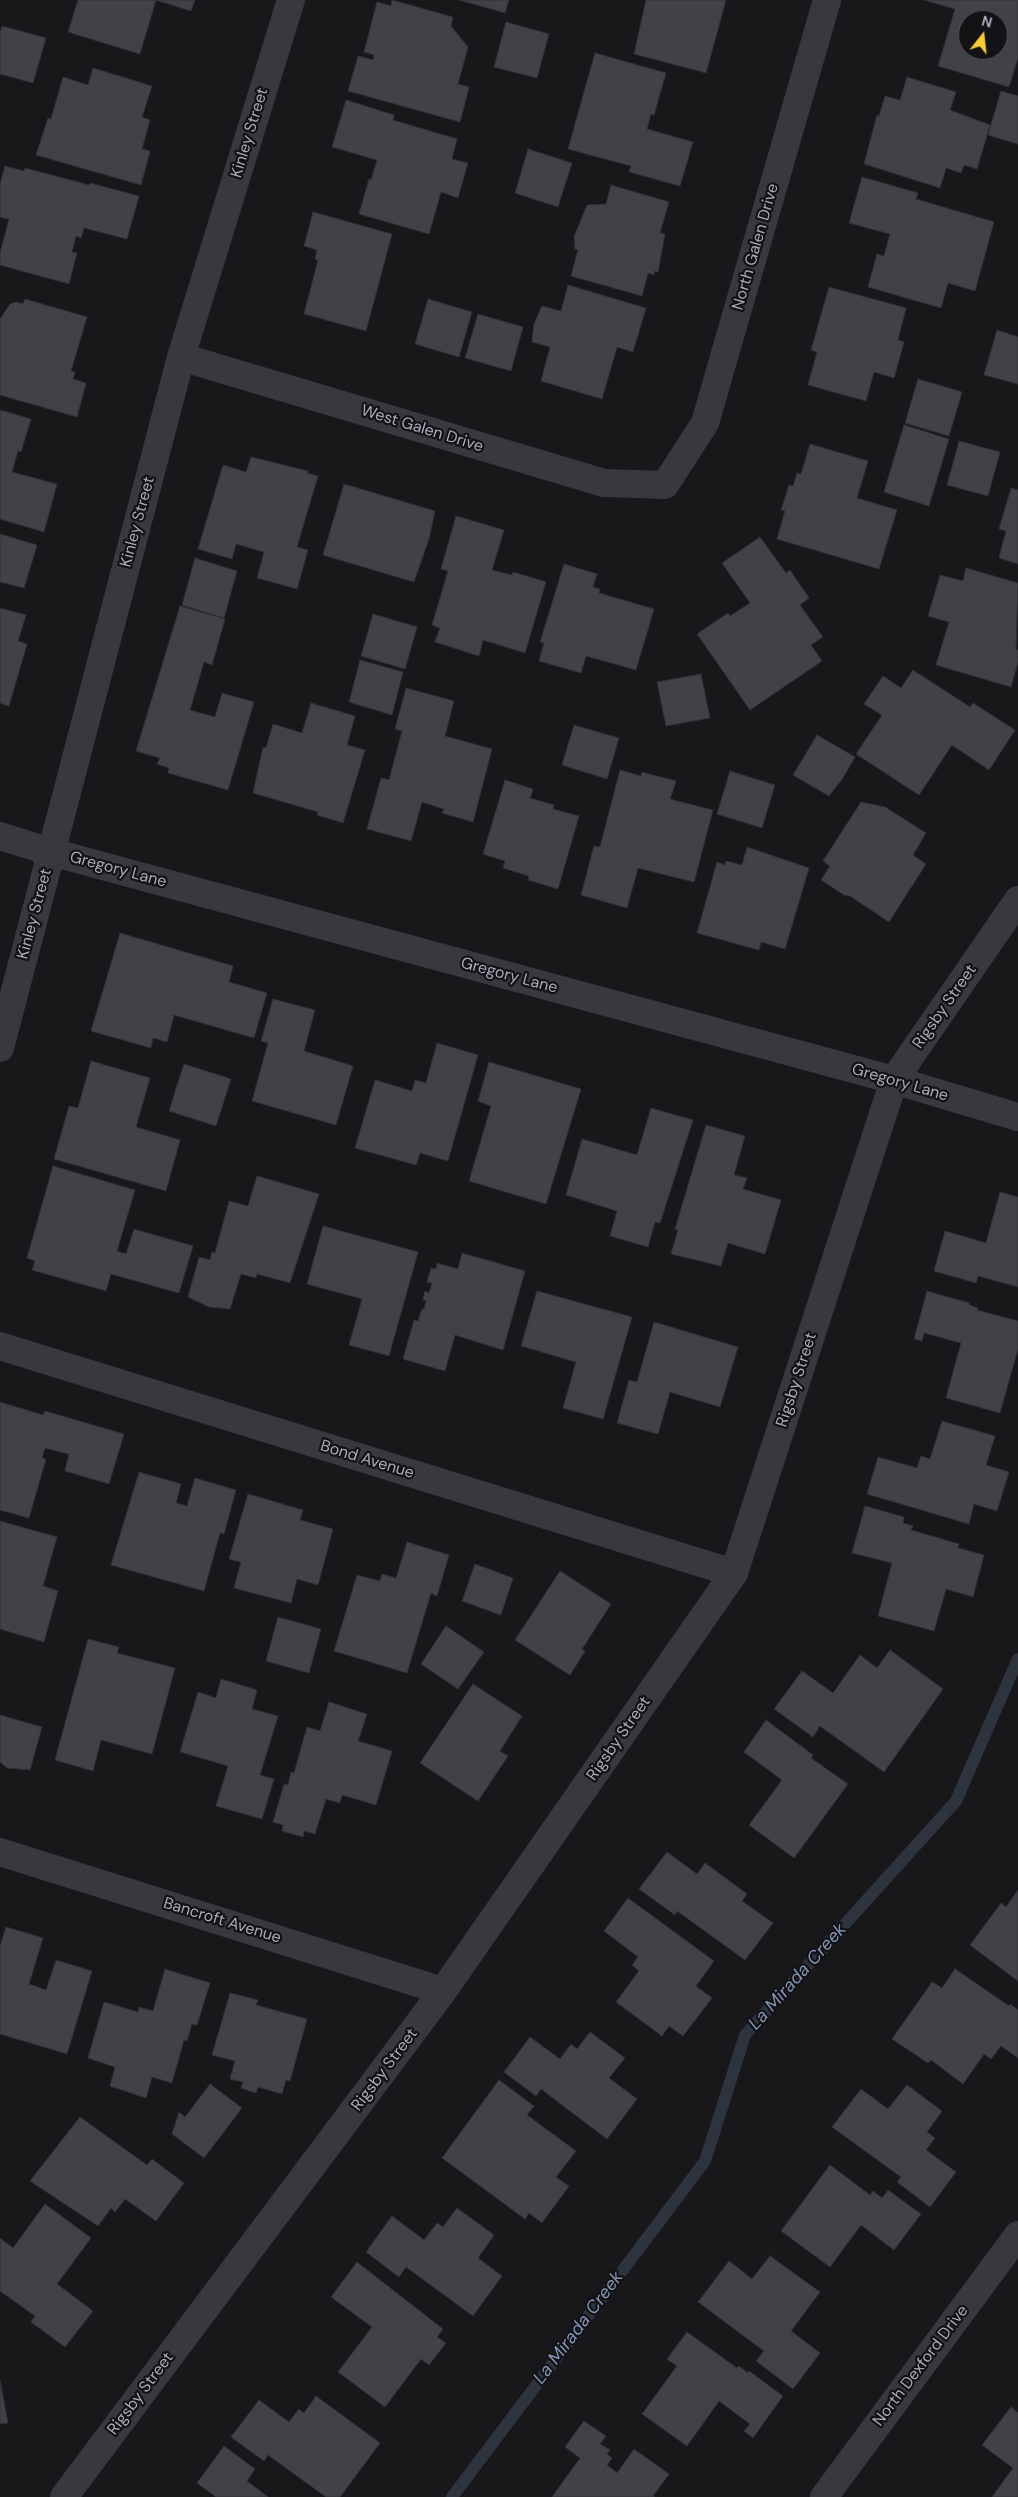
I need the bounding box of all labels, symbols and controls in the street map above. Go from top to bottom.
north arrow [958,10,1008,60]
text: N [979,11,994,32]
street label: Kinley Street [227,86,273,180]
street label: North Galen Drive [729,181,783,313]
street label: West Galen Drive [359,401,485,457]
street label: Kinley Street [117,475,159,569]
street label: Gregory Lane [68,848,168,892]
street label: Kinley Street [14,867,56,961]
street label: Gregory Lane [459,954,559,998]
street label: Rigsby Street [909,961,981,1053]
street label: Gregory Lane [850,1060,950,1106]
street label: Rigsby Street [773,1330,821,1430]
street label: Bond Avenue [318,1437,416,1483]
street label: Rigsby Street [583,1693,655,1785]
street label: Bancroft Avenue [161,1894,283,1948]
water label: La Mirada Creek [744,1919,852,2035]
street label: Rigsby Street [348,2025,422,2115]
water label: La Mirada Creek [529,2267,629,2389]
street label: North Dexford Drive [869,2302,973,2430]
street label: Rigsby Street [104,2349,178,2439]

